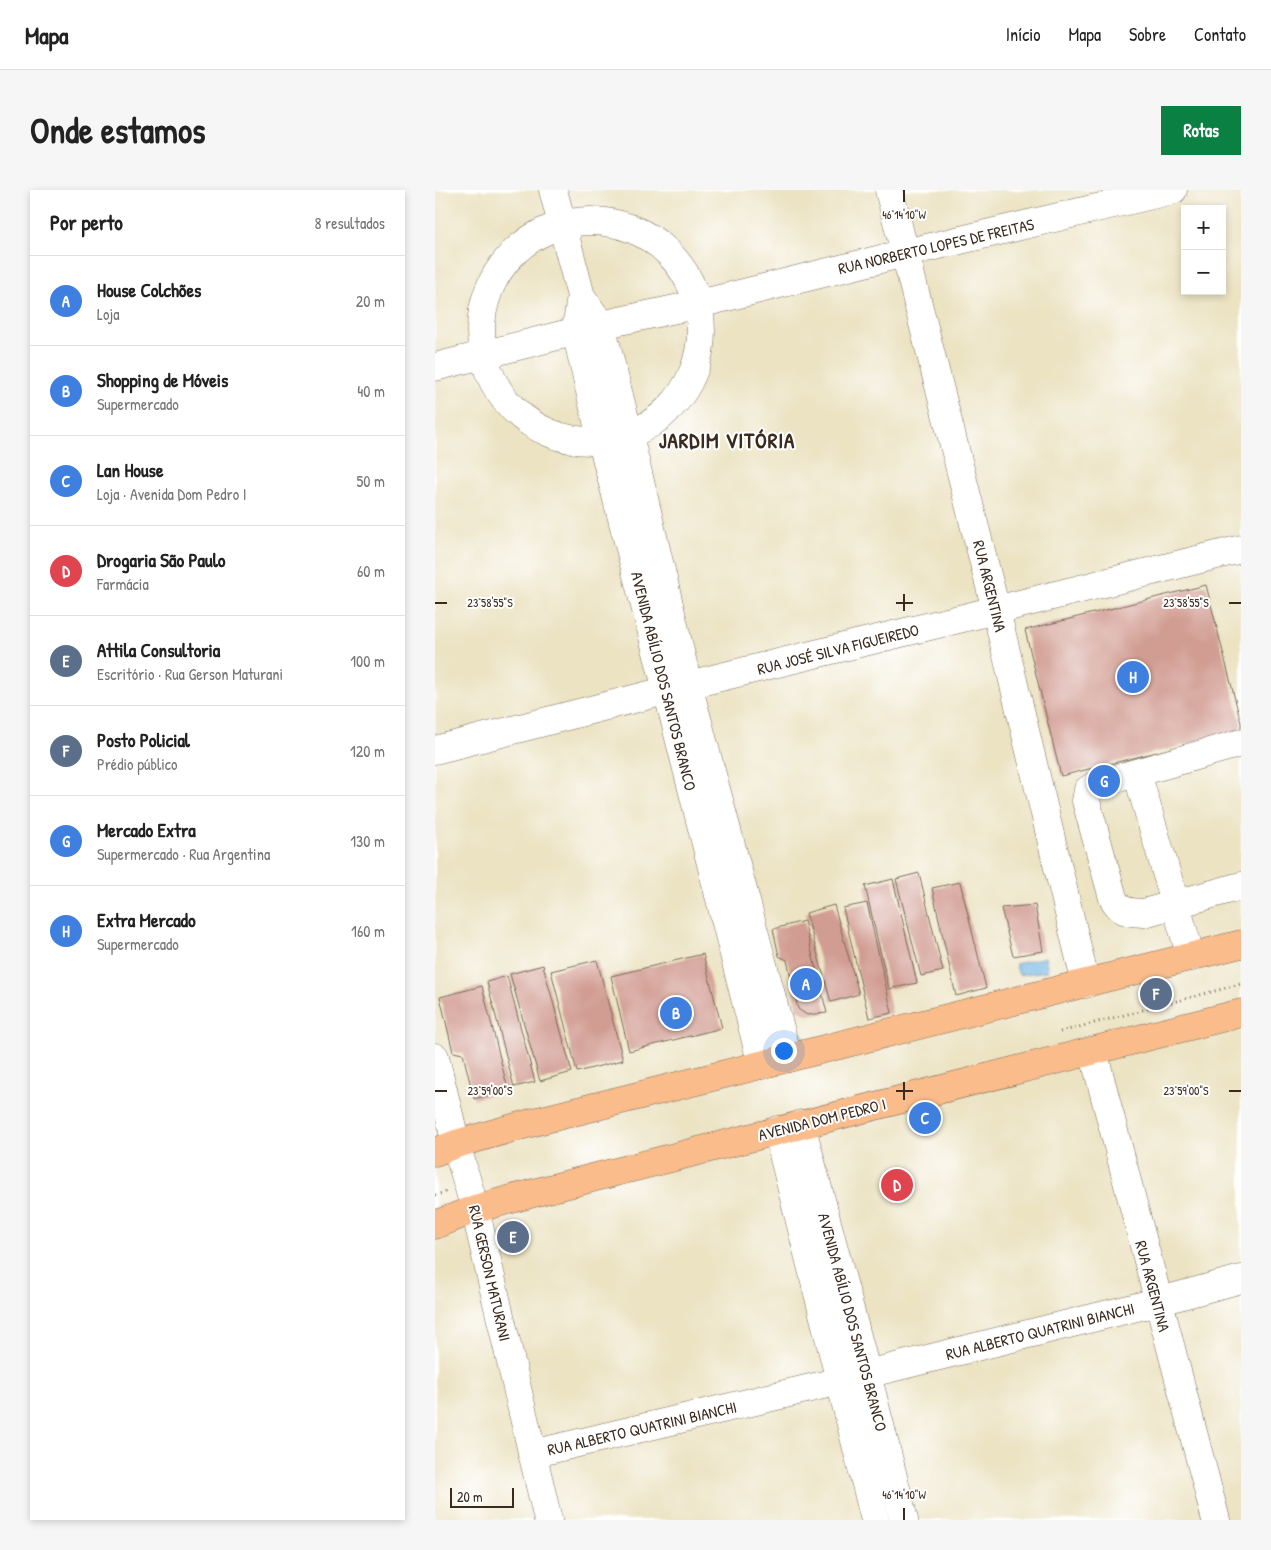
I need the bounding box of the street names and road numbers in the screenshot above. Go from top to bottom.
street label: RUA NORBERTO LOPES DE FREITAS [836,213,1037,279]
street label: RUA ARGENTINA [968,538,1012,634]
street label: AVENIDA ABÍLIO DOS SANTOS BRANCO [626,569,702,793]
street label: RUA JOSÉ SILVA FIGUEIREDO [755,618,921,680]
street label: AVENIDA DOM PEDRO I [756,1092,888,1146]
street label: RUA GERSON MATURANI [465,1203,515,1343]
street label: AVENIDA ABÍLIO DOS SANTOS BRANCO [813,1210,893,1434]
street label: RUA ARGENTINA [1130,1238,1176,1334]
street label: RUA ALBERTO QUATRINI BIANCHI [943,1297,1137,1365]
street label: RUA ALBERTO QUATRINI BIANCHI [545,1396,739,1460]

